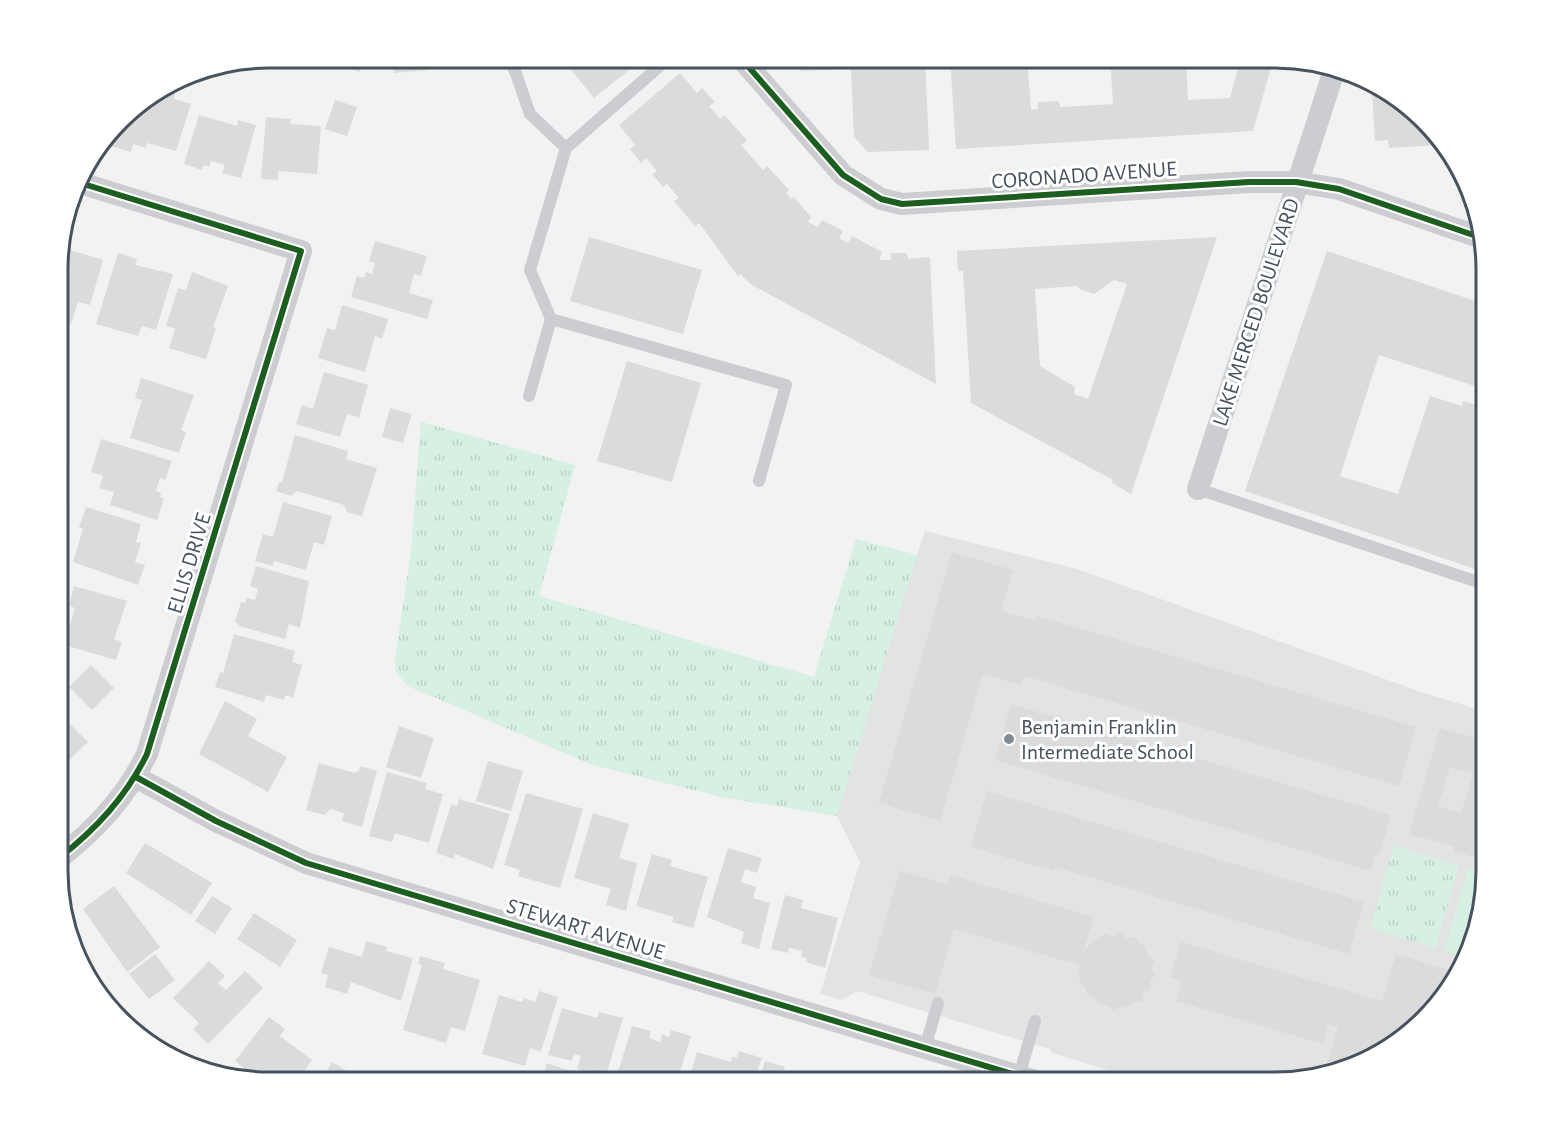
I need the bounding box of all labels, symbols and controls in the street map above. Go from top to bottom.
street label: CORONADO AVENUE [991,158,1178,192]
street label: LAKE MERCED BOULEVARD [1209,196,1303,429]
street label: ELLIS DRIVE [163,510,215,616]
place label: Benjamin Franklin Intermediate School [1021,716,1194,763]
marker: Benjamin Franklin Intermediate School [1002,732,1016,746]
street label: STEWART AVENUE [504,894,668,964]

